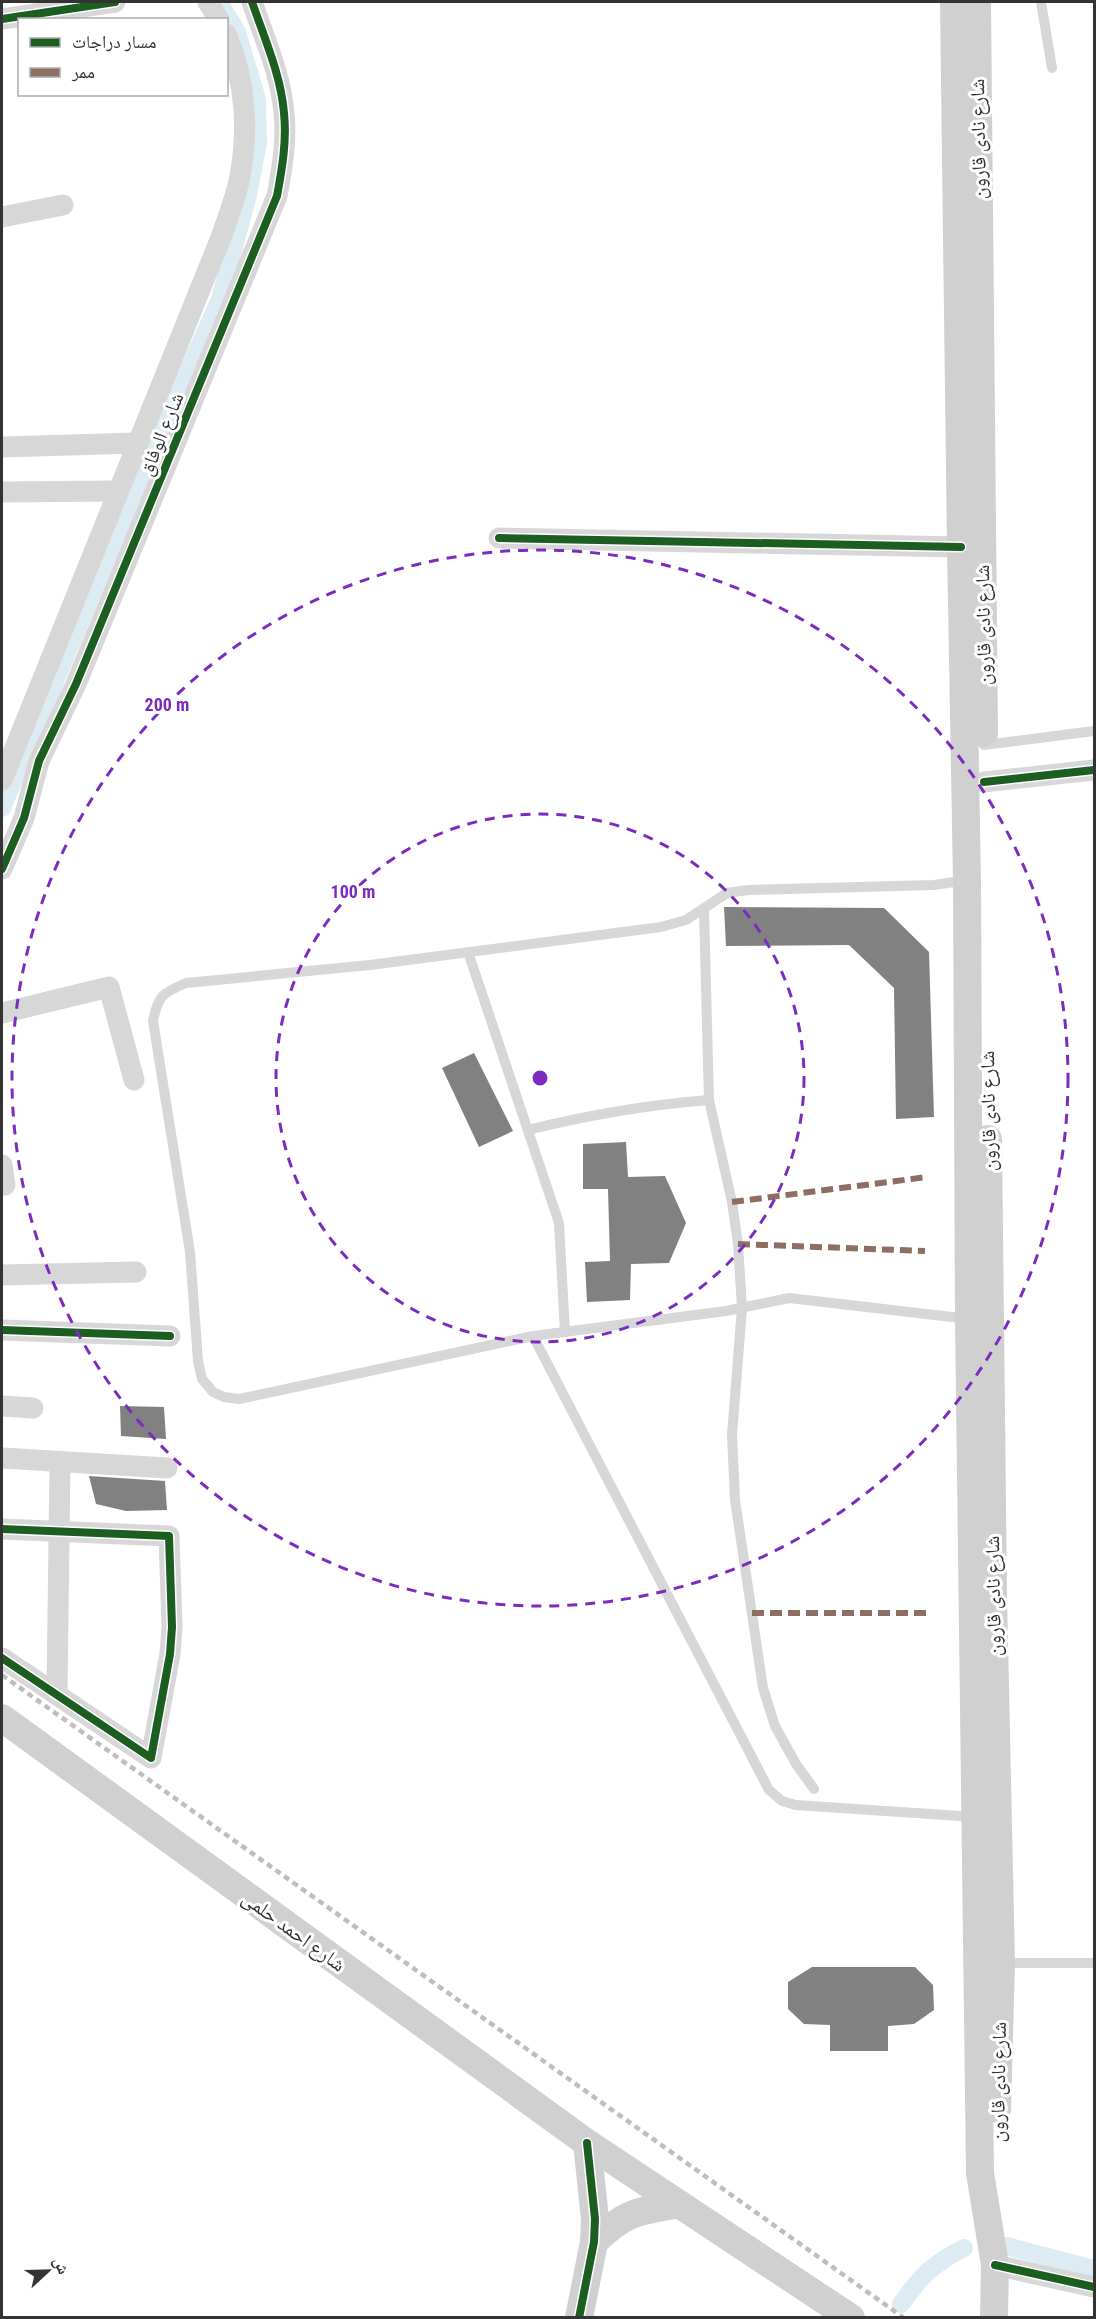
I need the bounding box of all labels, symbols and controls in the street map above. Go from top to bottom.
legend [18,18,228,96]
text: مسار دراجات [72,31,156,52]
text: ممر [71,61,95,82]
street label: شارع نادى قارون [965,78,992,200]
street label: شارع الوفاق [134,389,189,479]
street label: شارع نادى قارون [970,564,997,686]
text: 200 m [145,694,189,715]
text: 100 m [331,881,375,902]
street label: شارع نادى قارون [975,1050,1002,1172]
centre of rings [530,1068,550,1088]
street label: شارع نادى قارون [980,1535,1007,1657]
street label: شارع احمد حلمى [237,1885,350,1977]
street label: شارع نادى قارون [985,2021,1012,2143]
north arrow [18,2241,78,2301]
text: ش [49,2254,73,2277]

